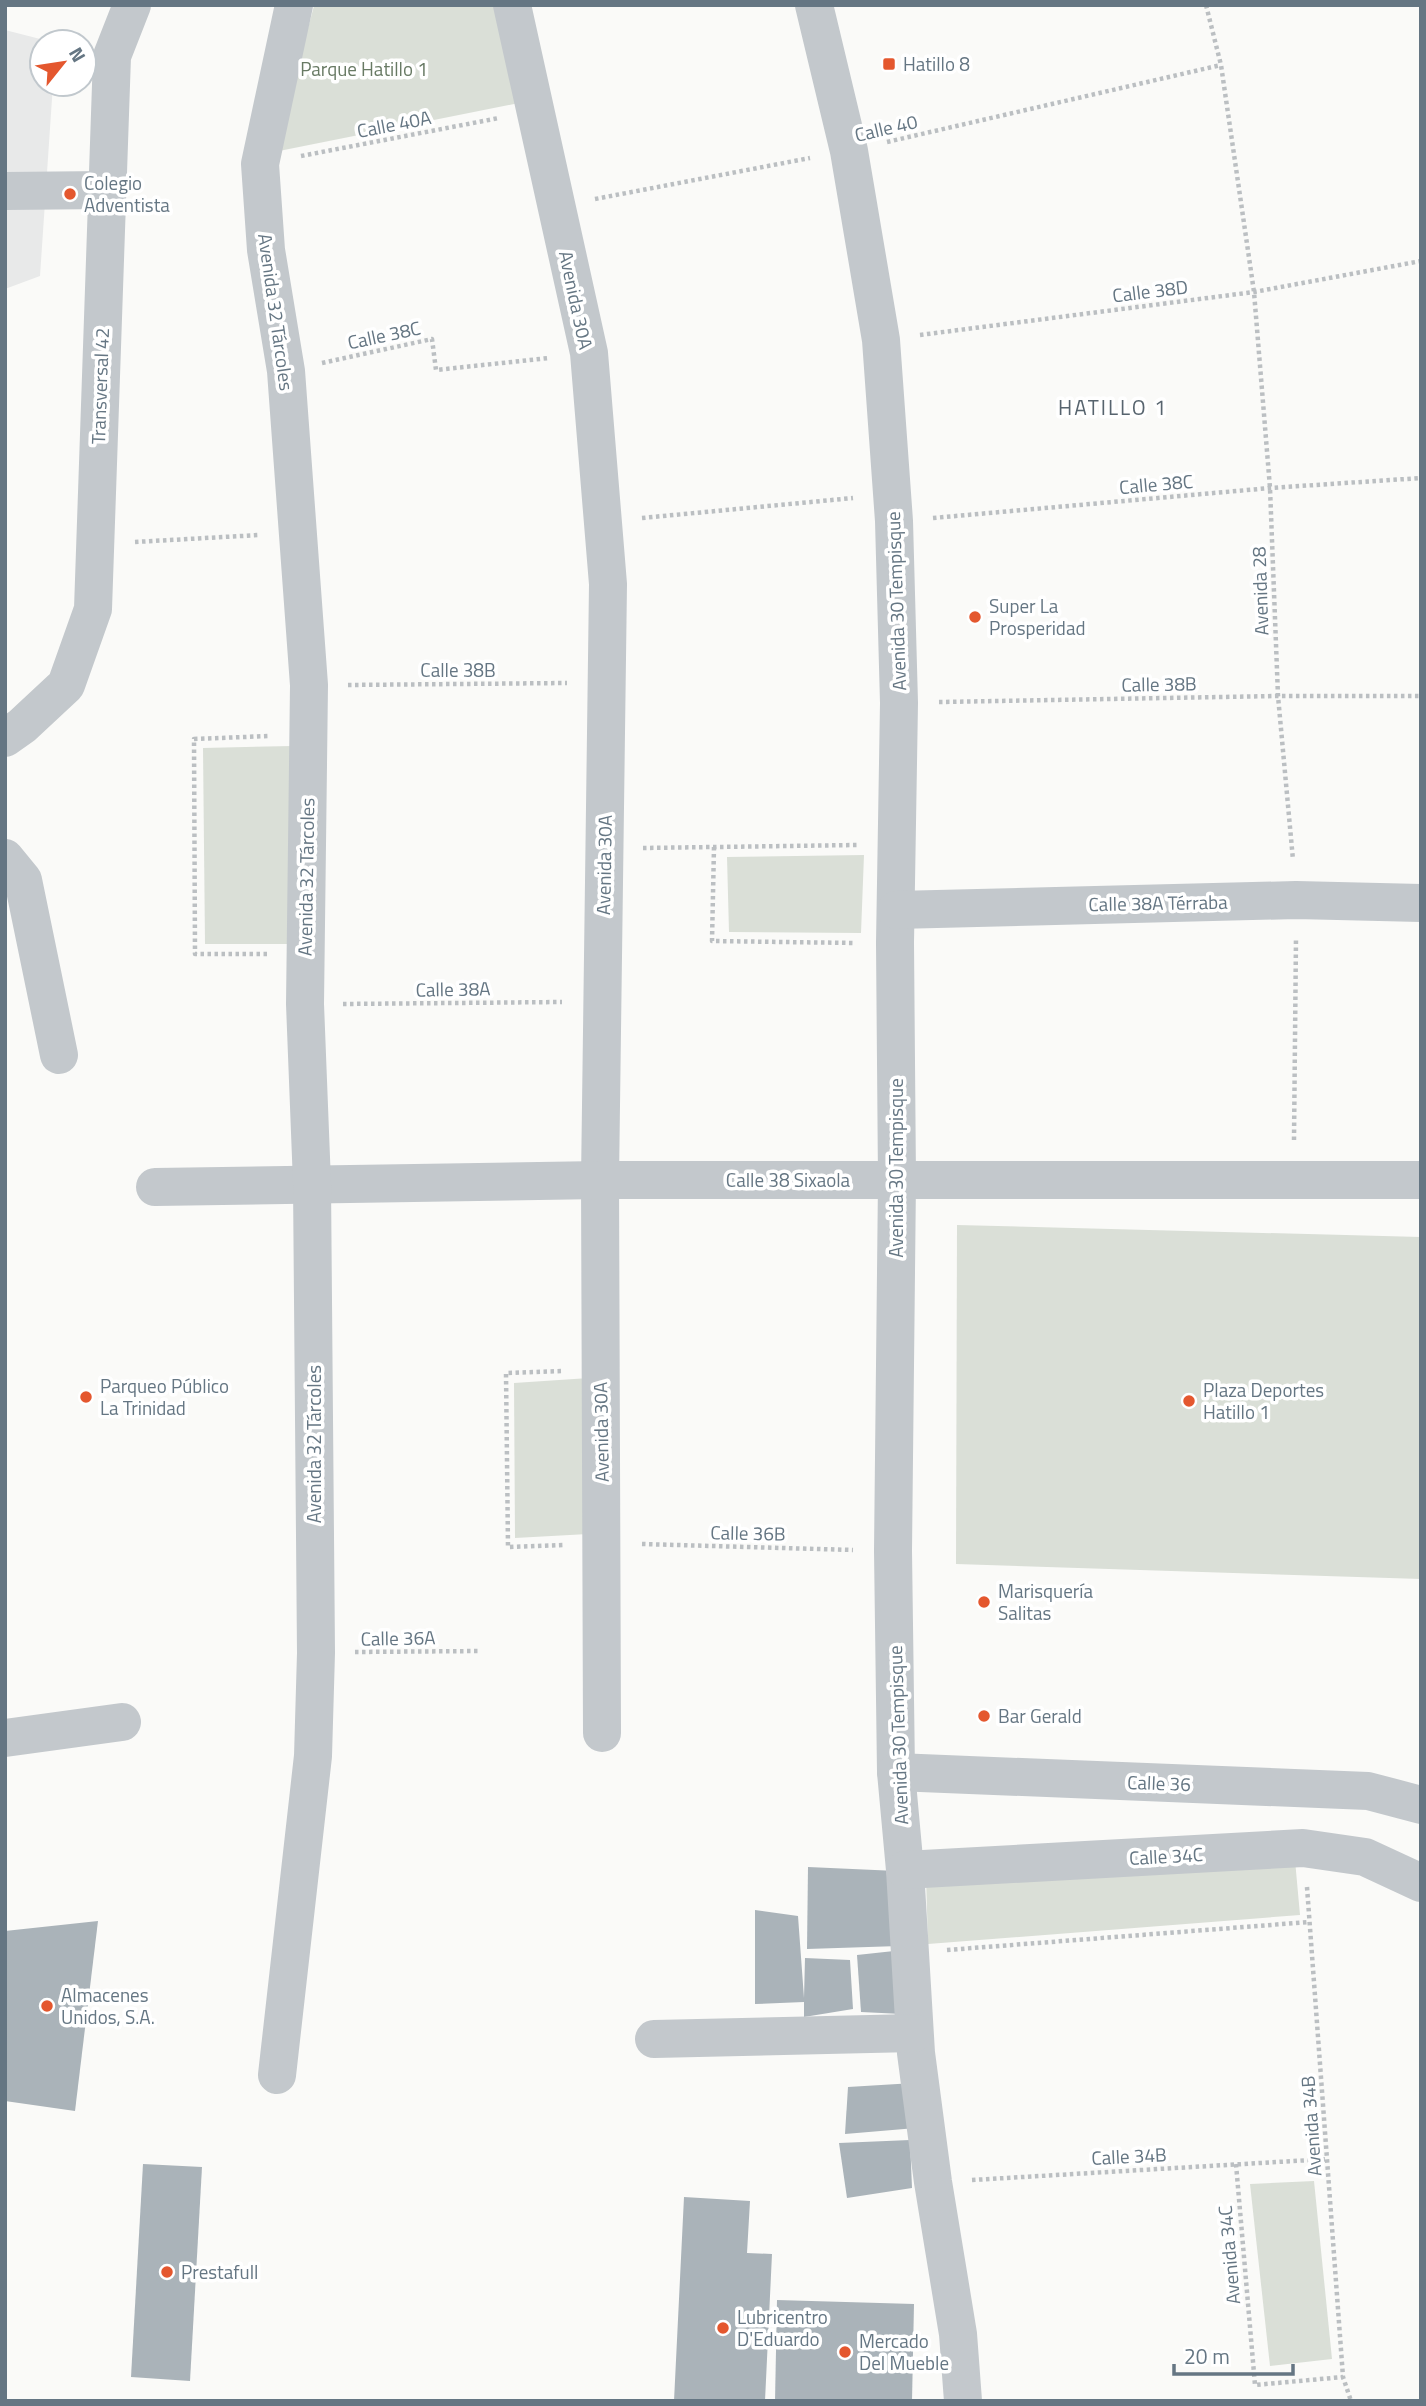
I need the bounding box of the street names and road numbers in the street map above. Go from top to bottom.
street label: Calle 40A [354,102,433,145]
street label: Calle 40 [852,106,920,149]
street label: Avenida 32 Tárcoles [251,232,302,393]
street label: Avenida 30A [552,248,601,352]
street label: Calle 38D [1110,271,1189,310]
street label: Calle 38C [345,313,423,356]
street label: Transversal 42 [83,327,116,445]
street label: Calle 38C [1118,466,1194,501]
street label: Avenida 30 Tempisque [878,511,913,691]
street label: Avenida 28 [1243,546,1276,636]
street label: Calle 38B [420,655,496,684]
street label: Calle 38B [1121,668,1197,699]
street label: Avenida 32 Tárcoles [290,797,321,956]
street label: Avenida 30A [588,815,619,915]
street label: Calle 38A Térraba [1088,887,1228,918]
street label: Calle 38A [415,973,491,1004]
street label: Avenida 30 Tempisque [881,1078,910,1258]
street label: Calle 38 Sixaola [726,1165,851,1194]
street label: Avenida 32 Tárcoles [299,1365,328,1523]
street label: Avenida 30A [585,1382,616,1482]
street label: Calle 36B [710,1517,786,1548]
street label: Calle 36A [360,1622,436,1653]
street label: Avenida 30 Tempisque [880,1645,915,1825]
street label: Calle 36 [1127,1767,1191,1798]
street label: Calle 34C [1128,1839,1204,1872]
street label: Avenida 34B [1293,2075,1328,2177]
street label: Calle 34B [1091,2139,1167,2172]
street label: Avenida 34C [1210,2204,1247,2306]

